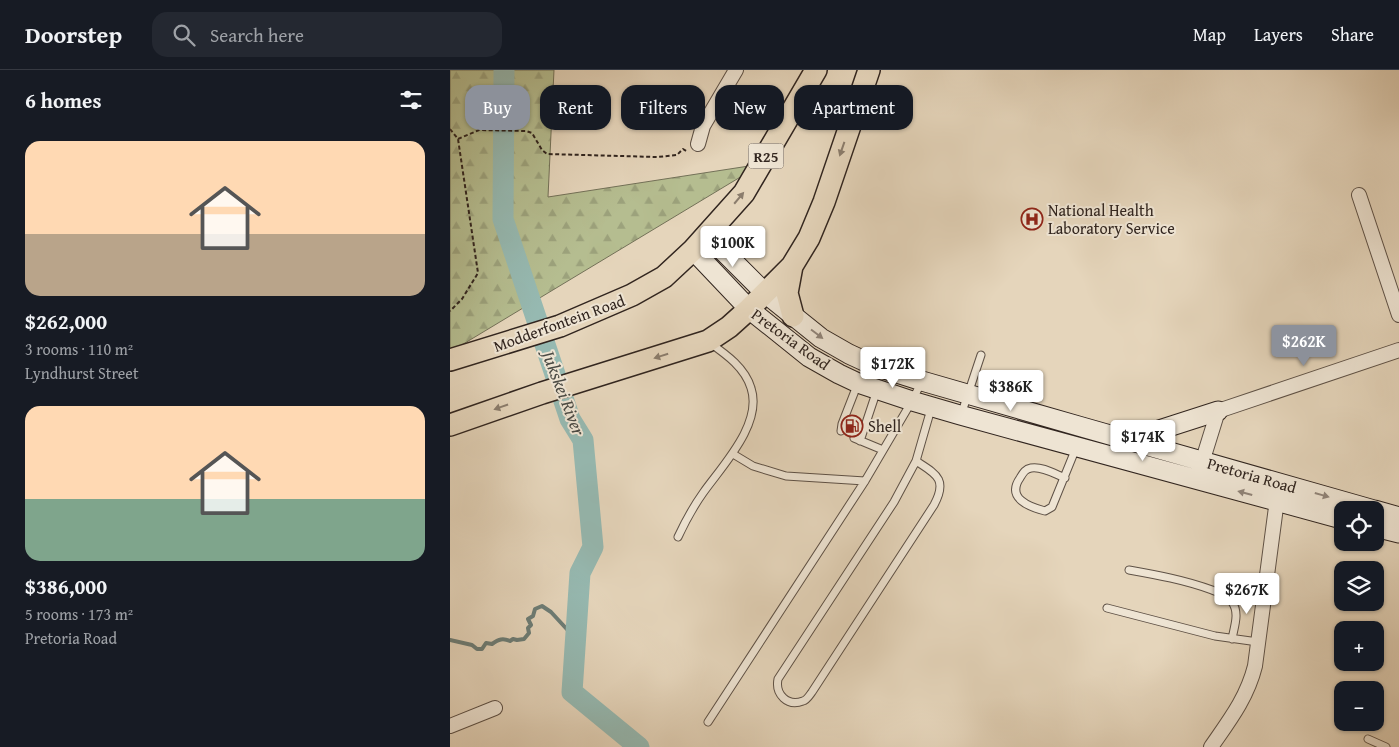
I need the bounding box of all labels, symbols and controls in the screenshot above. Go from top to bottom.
search box [152,12,502,57]
text: Doorstep [25,17,122,52]
icon: search [170,21,198,49]
text: Search here [210,21,304,49]
text: Map [1193,21,1226,48]
text: Layers [1254,21,1303,48]
text: Share [1331,21,1374,48]
text: 6 homes [25,85,101,116]
chip: Buy [465,85,530,130]
chip: Rent [540,85,611,130]
chip: Filters [621,85,705,130]
chip: New [715,85,784,130]
chip: Apartment [794,85,913,130]
icon: filters [397,86,425,114]
one-way arrow [838,142,845,157]
road number: R25 [748,144,784,168]
icon: home [180,173,270,263]
one-way arrow [733,192,744,204]
place label: National Health Laboratory Service [1048,198,1175,240]
hospital icon: National Health Laboratory Service [1020,207,1044,231]
pin: $100K [698,226,768,268]
text: $100K [711,230,755,254]
street label: Modderfontein Road [490,288,629,358]
street label: Pretoria Road [747,302,836,376]
text: $262,000 [25,306,107,337]
pin: $262K [1269,324,1339,367]
one-way arrow [810,329,823,340]
text: $262K [1282,329,1326,353]
text: 3 rooms · 110 m² [25,337,133,361]
water label: Jukskei River [534,344,593,441]
pin: $172K [858,346,928,389]
text: $172K [871,351,915,375]
one-way arrow [654,353,669,361]
text: Lyndhurst Street [25,361,139,385]
pin: $386K [976,370,1046,412]
text: $386K [989,374,1033,398]
one-way arrow [493,404,508,412]
fuel station icon: Shell [840,414,864,438]
place label: Shell [868,414,902,438]
pin: $174K [1108,420,1178,462]
text: $174K [1121,424,1165,448]
icon: home [180,438,270,528]
street label: Pretoria Road [1205,451,1300,499]
one-way arrow [1237,489,1252,497]
one-way arrow [1315,492,1330,500]
map controls [1334,501,1384,731]
button: locate [1334,501,1384,551]
button: layers [1334,561,1384,611]
text: $386,000 [25,571,107,602]
pin: $267K [1212,572,1282,615]
text: $267K [1225,577,1269,601]
text: 5 rooms · 173 m² [25,602,133,626]
button: + [1334,621,1384,671]
text: Pretoria Road [25,626,117,650]
button: − [1334,681,1384,731]

